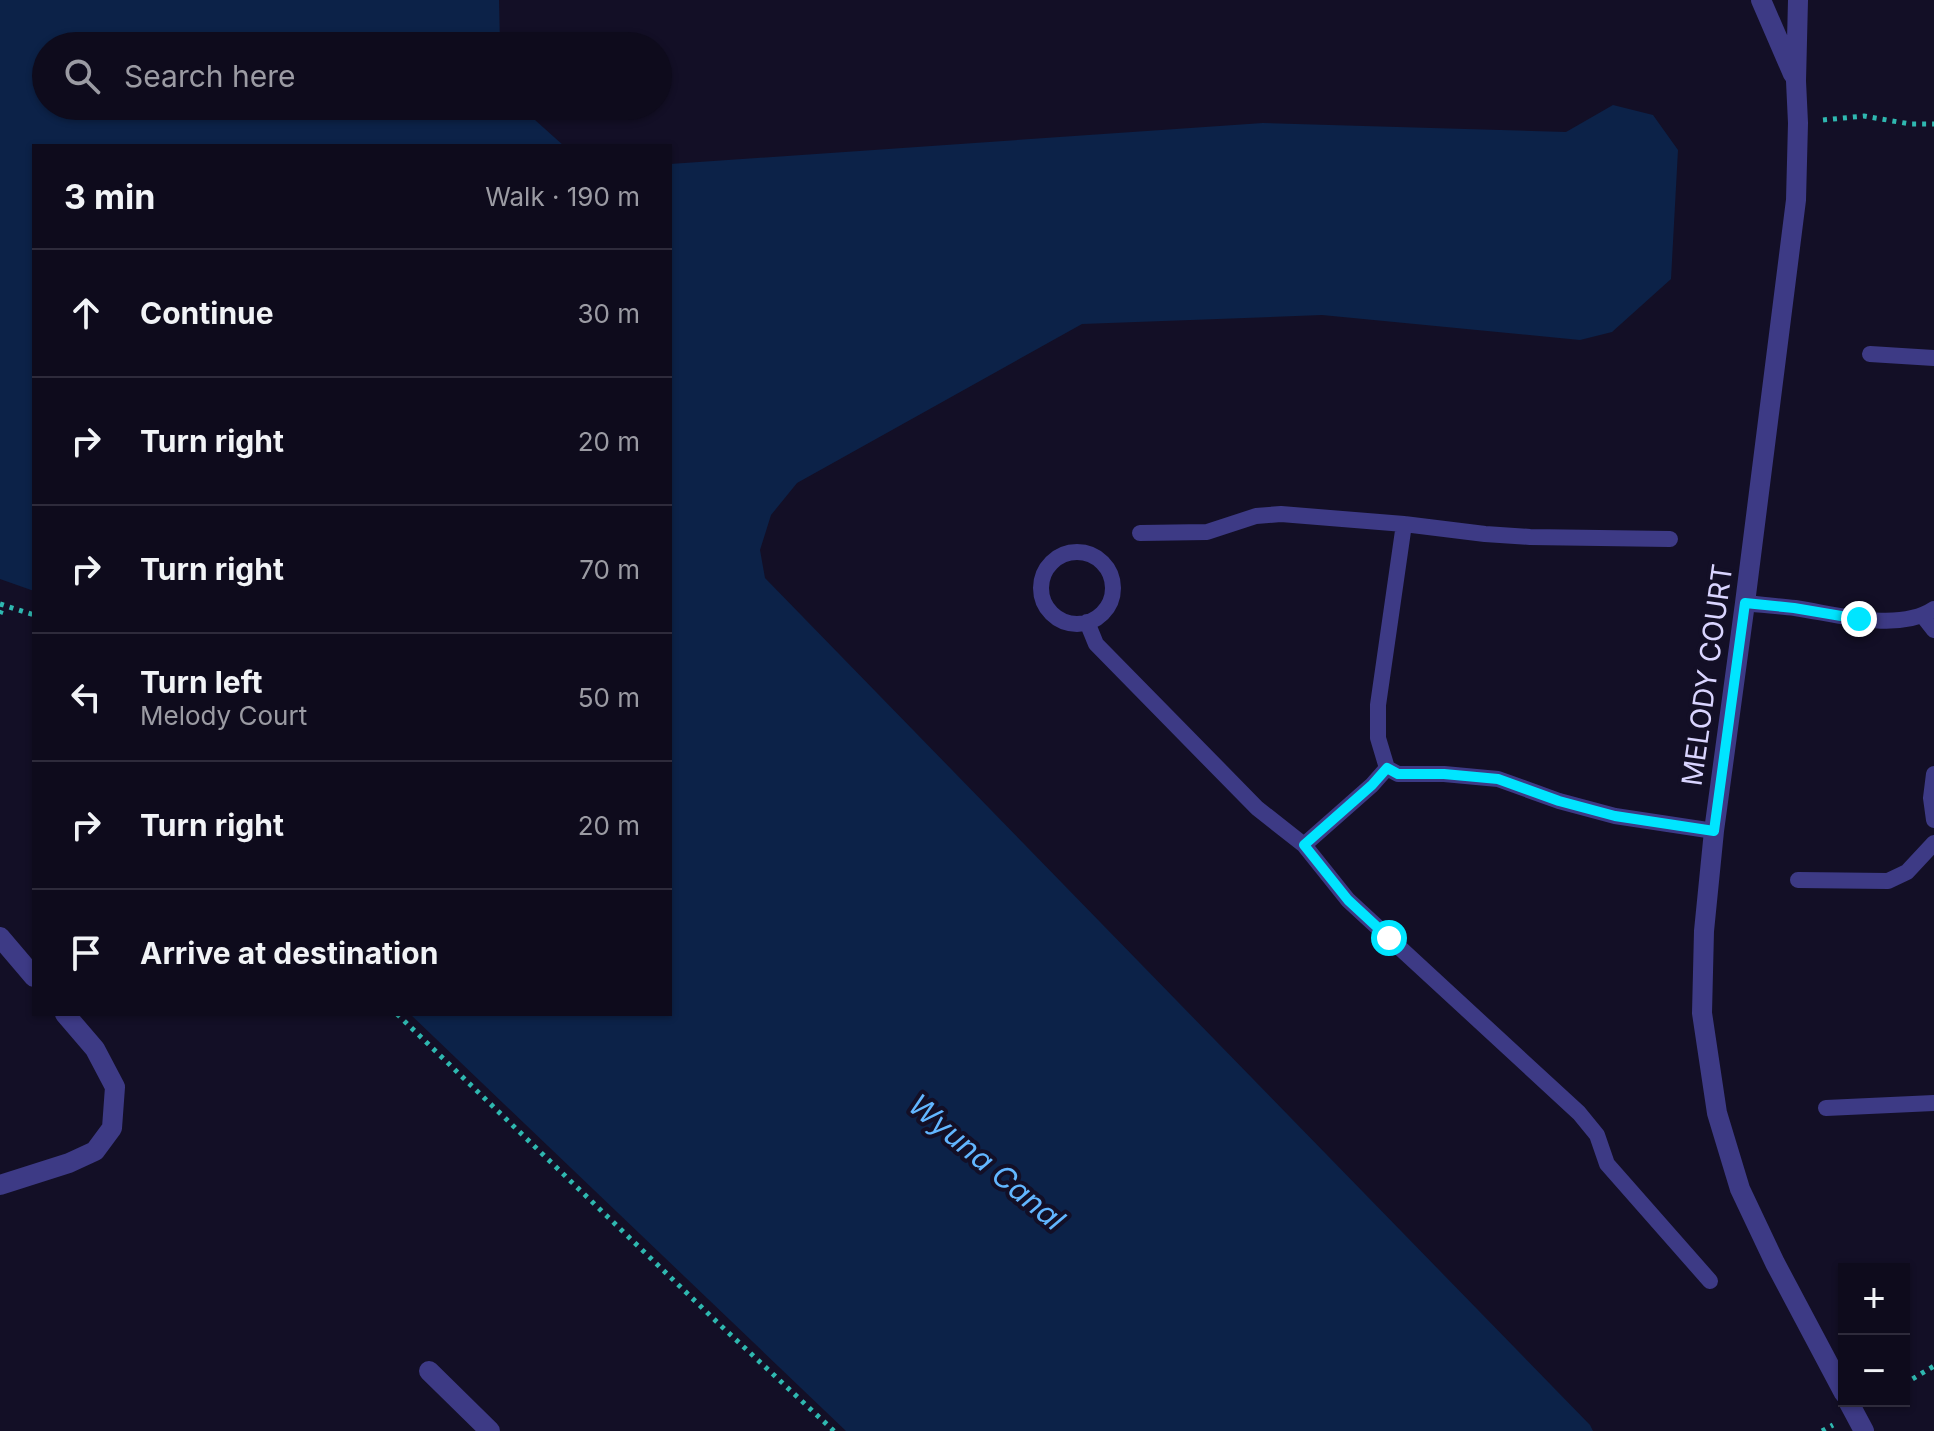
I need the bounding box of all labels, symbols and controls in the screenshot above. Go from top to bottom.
search box [32,32,672,120]
icon: search [60,54,104,98]
text: Search here [124,58,296,94]
text: 3 min [64,176,155,217]
text: Walk · 190 m [485,181,640,212]
icon: ahead [64,291,108,335]
text: Continue [140,295,274,331]
text: 30 m [577,298,640,329]
icon: right [64,419,108,463]
text: Turn right [140,423,284,459]
text: 20 m [578,426,640,457]
icon: right [64,547,108,591]
text: Turn right [140,551,284,587]
text: 70 m [579,554,640,585]
street label: MELODY COURT [1675,562,1739,788]
route end [1841,601,1877,637]
text: Turn left [140,664,262,700]
icon: left [64,675,108,719]
text: 50 m [578,682,640,713]
text: Melody Court [140,700,307,731]
icon: right [64,803,108,847]
text: Turn right [140,807,284,843]
text: 20 m [578,810,640,841]
route start [1371,920,1407,956]
icon: arrive [64,931,108,975]
text: Arrive at destination [140,935,438,971]
water label: Wyuna Canal [902,1086,1073,1238]
map controls [1838,1263,1910,1407]
button: + [1838,1263,1910,1335]
button: − [1838,1335,1910,1407]

